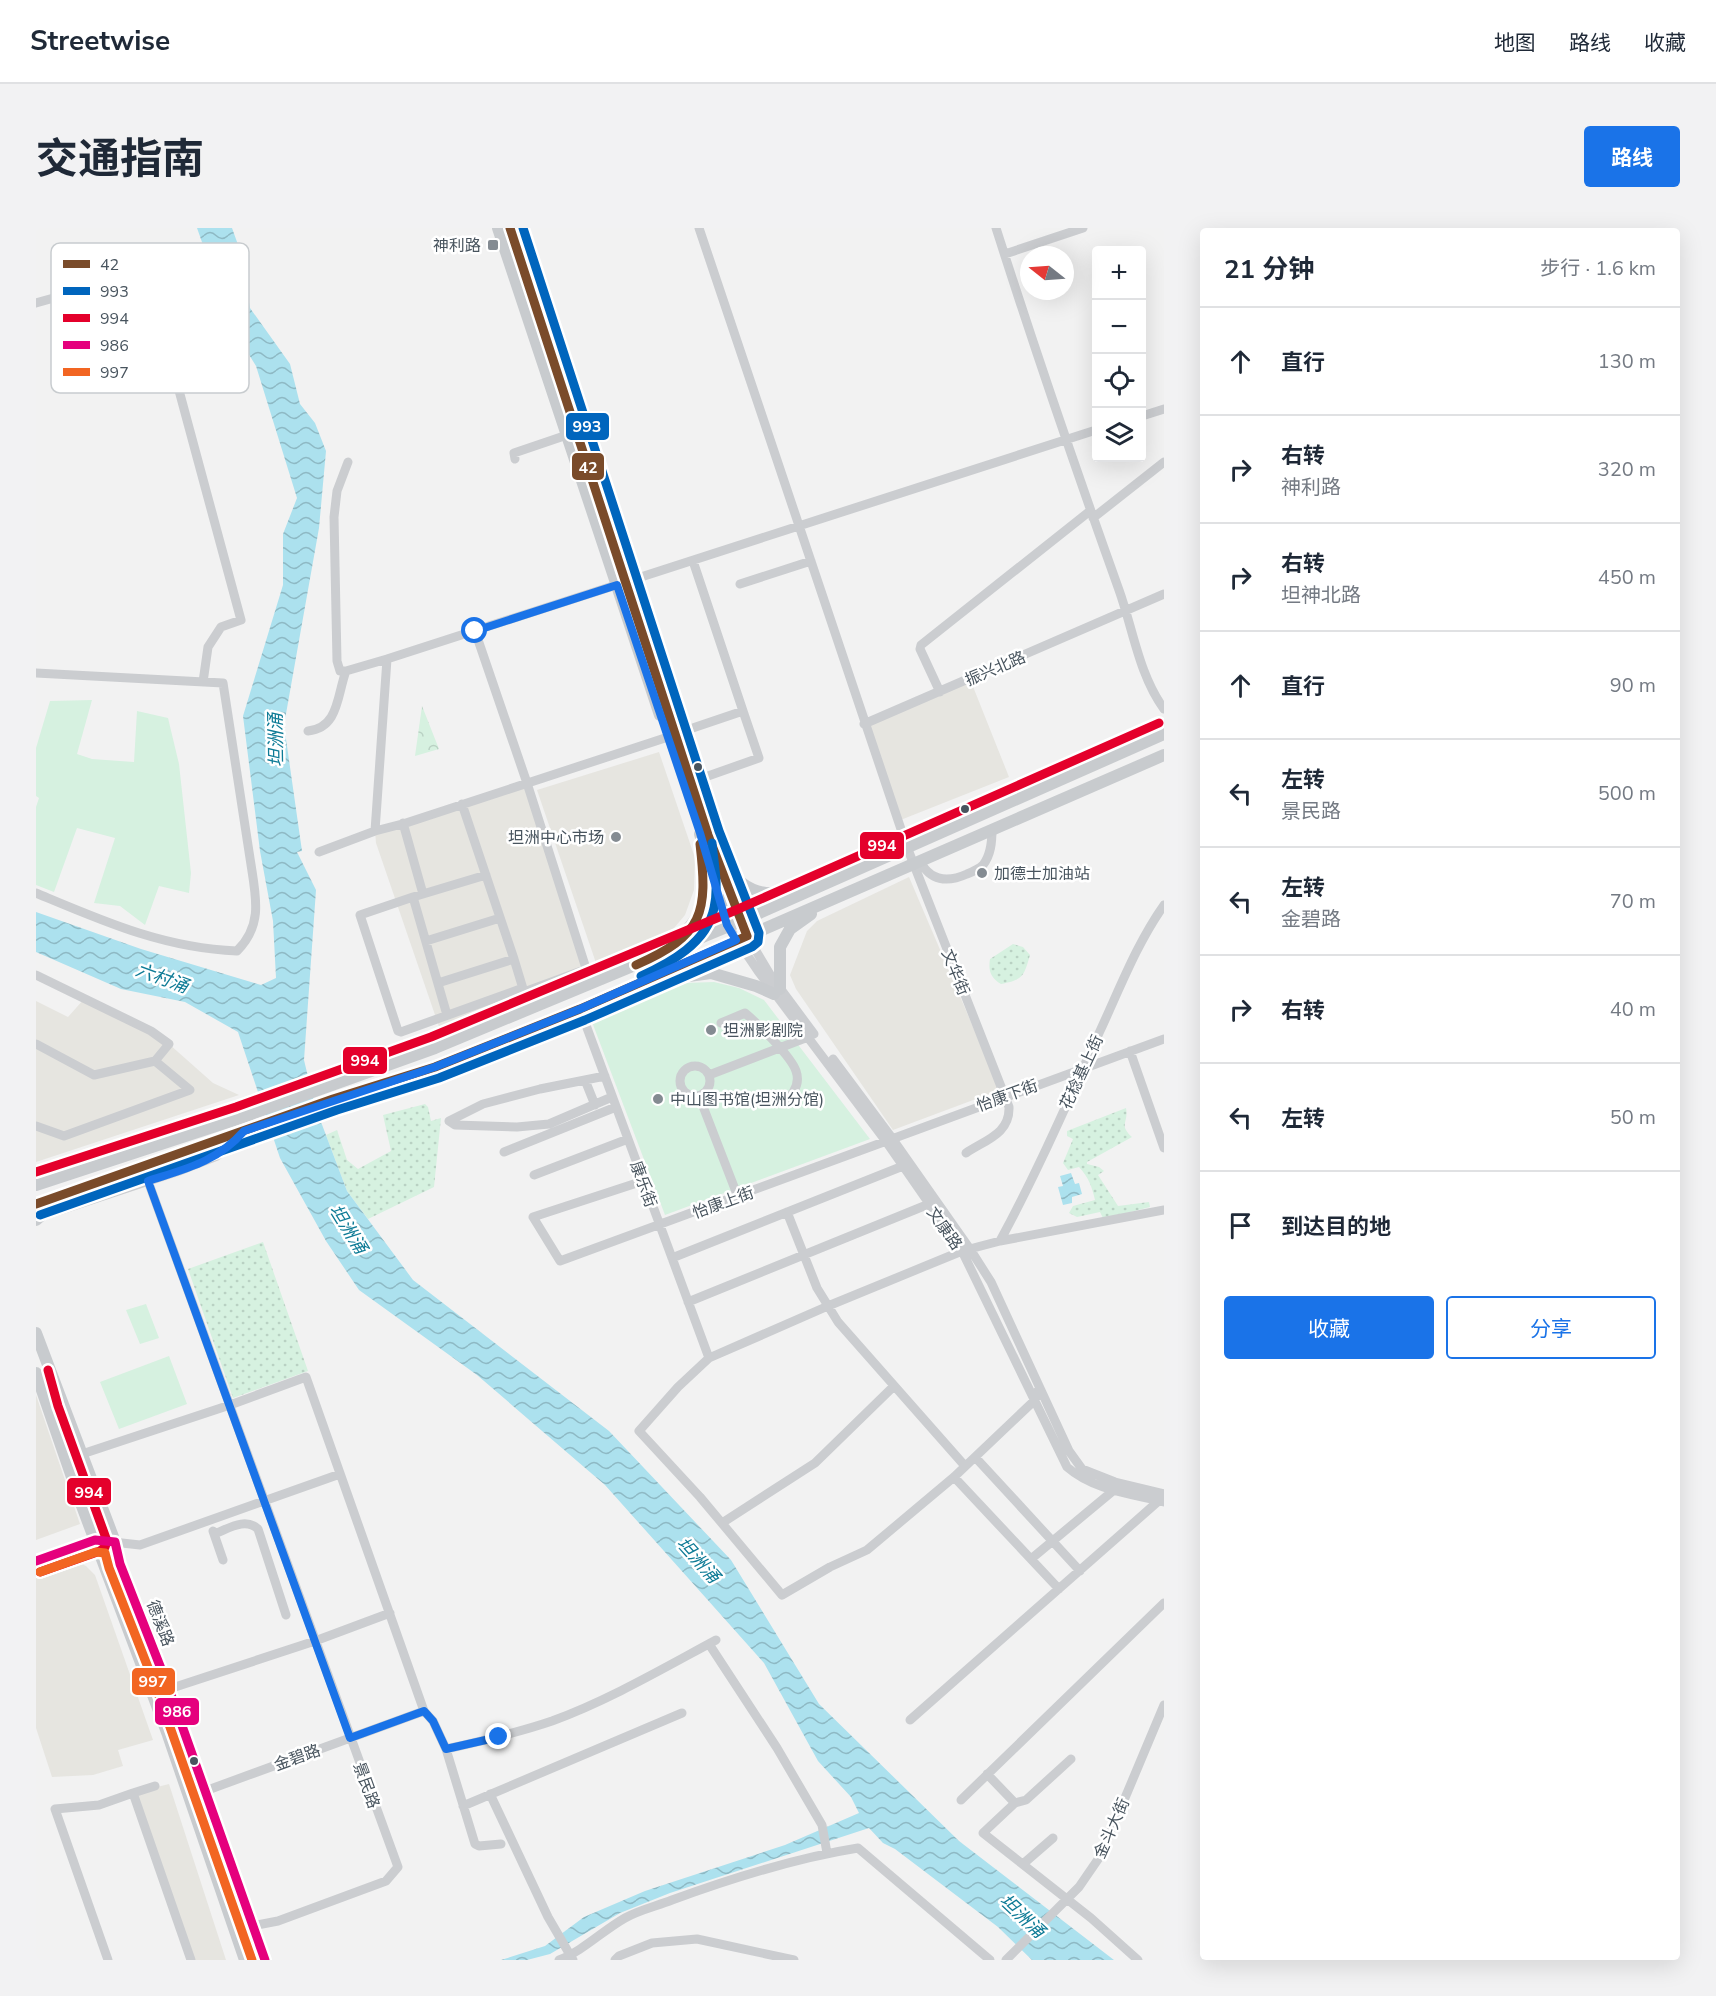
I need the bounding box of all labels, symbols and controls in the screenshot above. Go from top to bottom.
text: Streetwise [30,22,170,60]
text: 地图 [1494,29,1536,57]
text: 路线 [1569,29,1611,57]
text: 收藏 [1644,29,1686,57]
button: 路线 [1584,126,1680,187]
text: 交通指南 [36,131,204,188]
place label: 神利路 [433,235,481,257]
marker: 神利路 [486,238,500,252]
legend [51,243,249,393]
north arrow [1020,246,1074,300]
map controls [1092,246,1146,462]
button: + [1092,246,1146,300]
text: 21 分钟 [1224,252,1314,287]
text: 42 [100,254,119,276]
text: 步行 · 1.6 km [1540,255,1656,282]
text: 993 [100,281,129,303]
button: − [1092,300,1146,354]
text: 994 [100,308,129,330]
text: 986 [100,335,129,357]
icon: ahead [1224,345,1257,378]
text: 直行 [1281,348,1325,378]
text: 130 m [1598,348,1656,375]
button: locate [1092,354,1146,408]
text: 997 [100,362,129,384]
button: layers [1092,408,1146,462]
line badge: 993 [565,412,610,441]
text: 993 [573,416,601,438]
text: 右转 [1281,441,1325,471]
line badge: 42 [571,452,605,481]
icon: right [1224,453,1257,486]
text: 320 m [1598,456,1656,483]
text: 42 [578,457,598,479]
text: 神利路 [1281,474,1341,501]
text: 右转 [1281,549,1325,579]
icon: right [1224,561,1257,594]
text: 450 m [1598,564,1656,591]
text: 坦神北路 [1281,582,1361,609]
route start [461,617,487,643]
street label: 振兴北路 [962,646,1029,692]
icon: ahead [1224,669,1257,702]
text: 直行 [1281,672,1325,702]
text: 90 m [1610,672,1656,699]
water label: 坦洲涌 [263,711,288,767]
unlabelled marker [692,761,704,773]
text: 左转 [1281,765,1325,795]
icon: left [1224,777,1257,810]
text: 500 m [1598,780,1656,807]
text: 景民路 [1281,798,1341,825]
unlabelled marker [959,803,971,815]
place label: 坦洲中心市场 [508,827,604,849]
marker: 坦洲中心市场 [609,830,623,844]
line badge: 994 [859,831,905,860]
text: 994 [868,835,897,857]
place label: 加德士加油站 [994,863,1090,885]
marker: 加德士加油站 [975,866,989,880]
text: 左转 [1281,873,1325,903]
icon: left [1224,885,1257,918]
text: 70 m [1610,888,1656,915]
text: 金碧路 [1281,906,1341,933]
street label: 文华街 [936,946,974,999]
water label: 六村涌 [133,957,193,999]
icon: right [1224,993,1257,1026]
text: 右转 [1281,996,1325,1026]
text: 40 m [1610,996,1656,1023]
place label: 坦洲影剧院 [723,1020,803,1042]
marker: 坦洲影剧院 [704,1023,718,1037]
street label: 花稔基上街 [1055,1032,1109,1113]
line badge: 994 [342,1046,388,1075]
text: 994 [351,1050,380,1072]
street label: 怡康下街 [974,1075,1041,1117]
place label: 中山图书馆(坦洲分馆) [670,1089,824,1111]
marker: 中山图书馆(坦洲分馆) [651,1092,665,1106]
icon: left [1224,1101,1257,1134]
text: 左转 [1281,1104,1325,1134]
text: 50 m [1610,1104,1656,1131]
street label: 康乐街 [625,1158,662,1211]
street label: 怡康上街 [690,1182,757,1224]
water label: 坦洲涌 [324,1200,374,1260]
street label: 文康路 [921,1203,967,1255]
icon: arrive [1224,1209,1257,1242]
text: 到达目的地 [1281,1212,1391,1242]
button: 收藏 [1224,1296,1434,1359]
button: 分享 [1446,1296,1656,1359]
line badge: 994 [66,1477,112,1506]
text: 994 [75,1482,104,1504]
water label: 坦洲涌 [671,1532,726,1590]
street label: 德溪路 [141,1597,179,1650]
line badge: 997 [131,1667,176,1696]
text: 997 [139,1671,167,1693]
line badge: 986 [154,1697,200,1726]
text: 986 [163,1701,191,1723]
route end [485,1723,511,1749]
street label: 金碧路 [271,1739,324,1776]
unlabelled marker [188,1755,200,1767]
street label: 景民路 [348,1759,385,1812]
street label: 金斗大街 [1089,1795,1135,1862]
water label: 坦洲涌 [994,1889,1051,1945]

